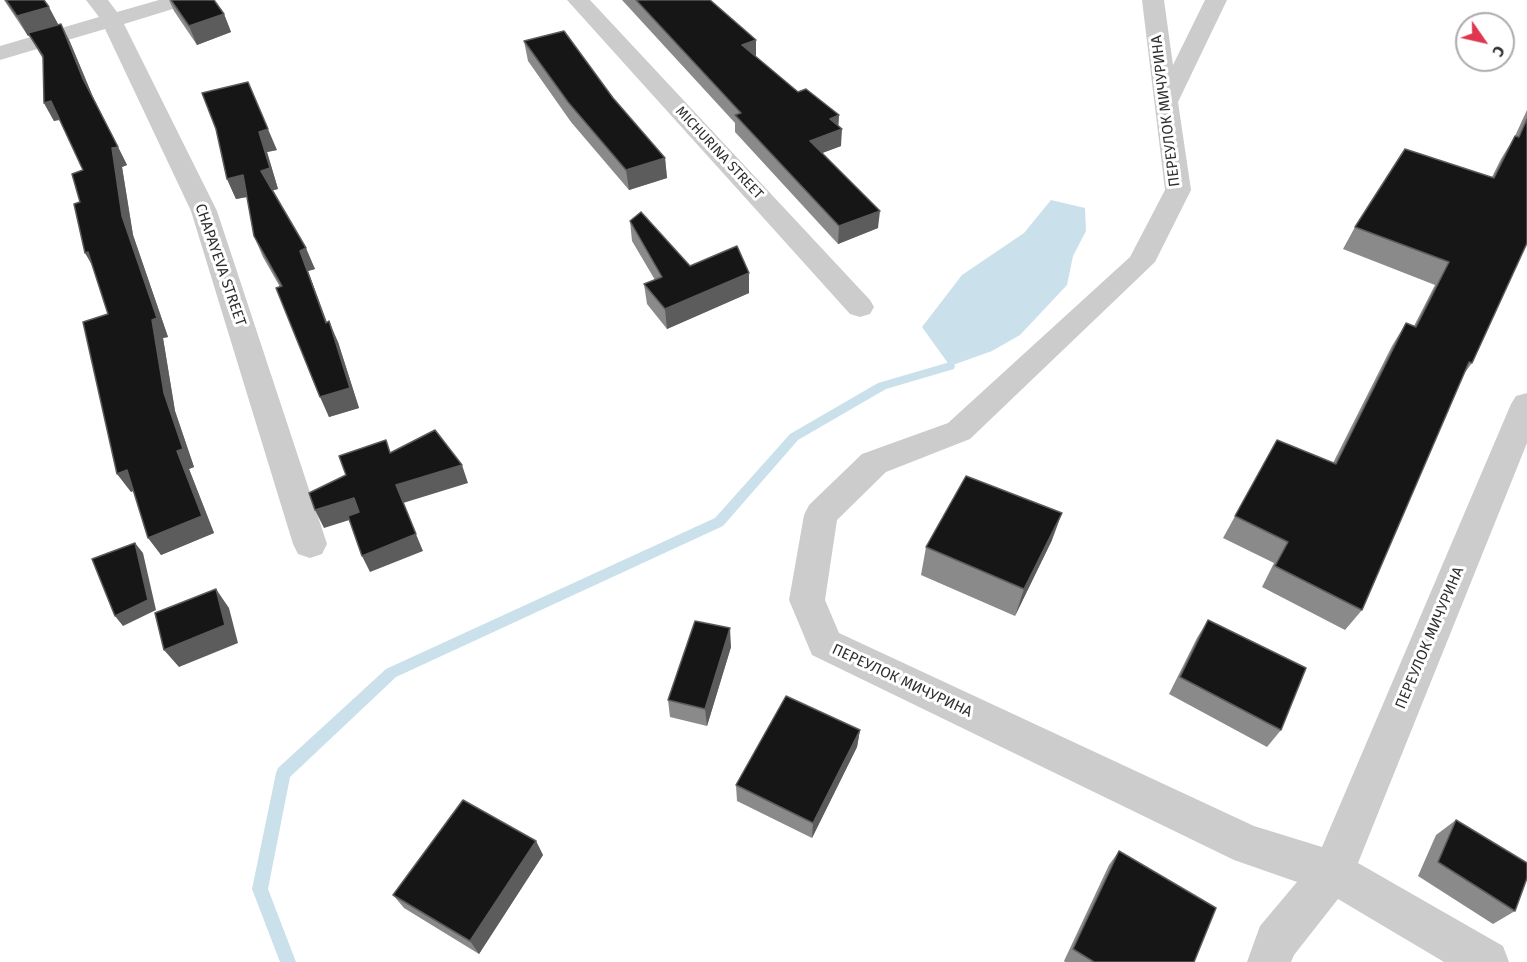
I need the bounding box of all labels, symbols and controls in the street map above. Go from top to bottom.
north arrow [1455,12,1515,72]
street label: ПЕРЕУЛОК МИЧУРИНА [1148,34,1184,188]
text: С [1488,42,1509,60]
street label: MICHURINA STREET [672,103,766,203]
street label: CHAPAYEVA STREET [191,201,249,329]
street label: ПЕРЕУЛОК МИЧУРИНА [1392,564,1468,712]
street label: ПЕРЕУЛОК МИЧУРИНА [829,641,975,721]

